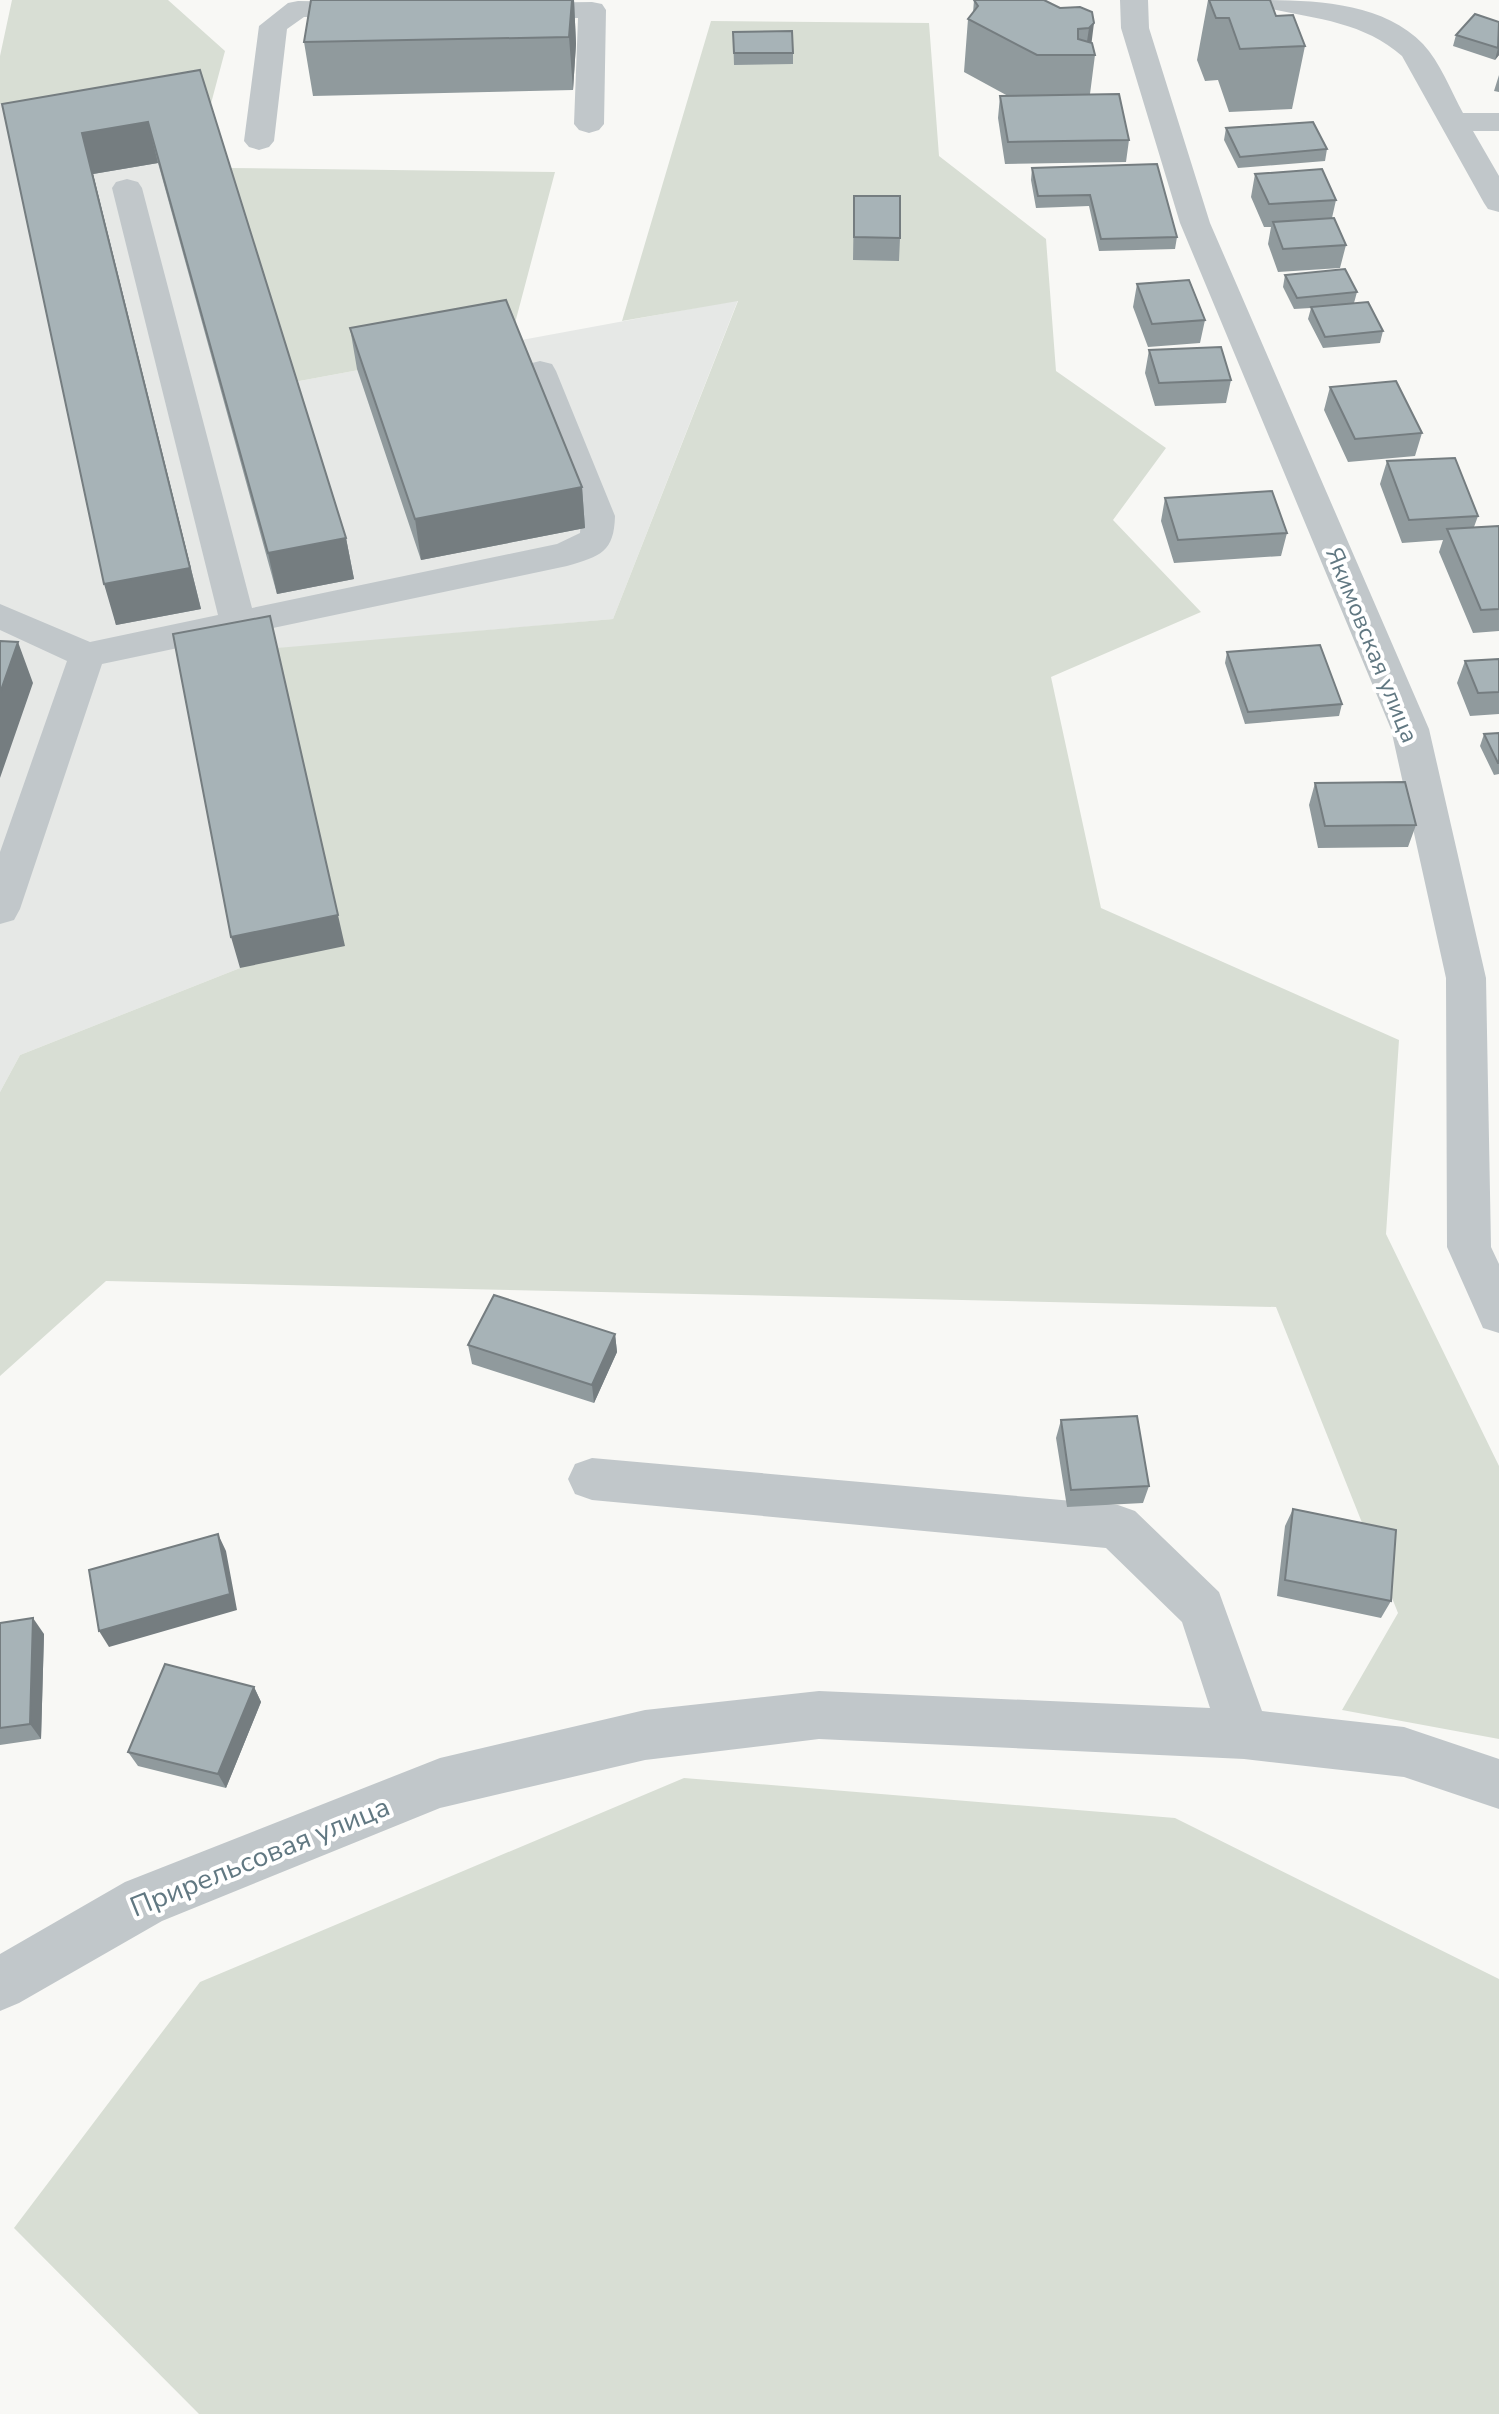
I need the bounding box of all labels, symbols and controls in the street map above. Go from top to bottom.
street label: Якимовская улица [1318,542,1426,748]
street label: Прирельсовая улица [125,1788,395,1926]

